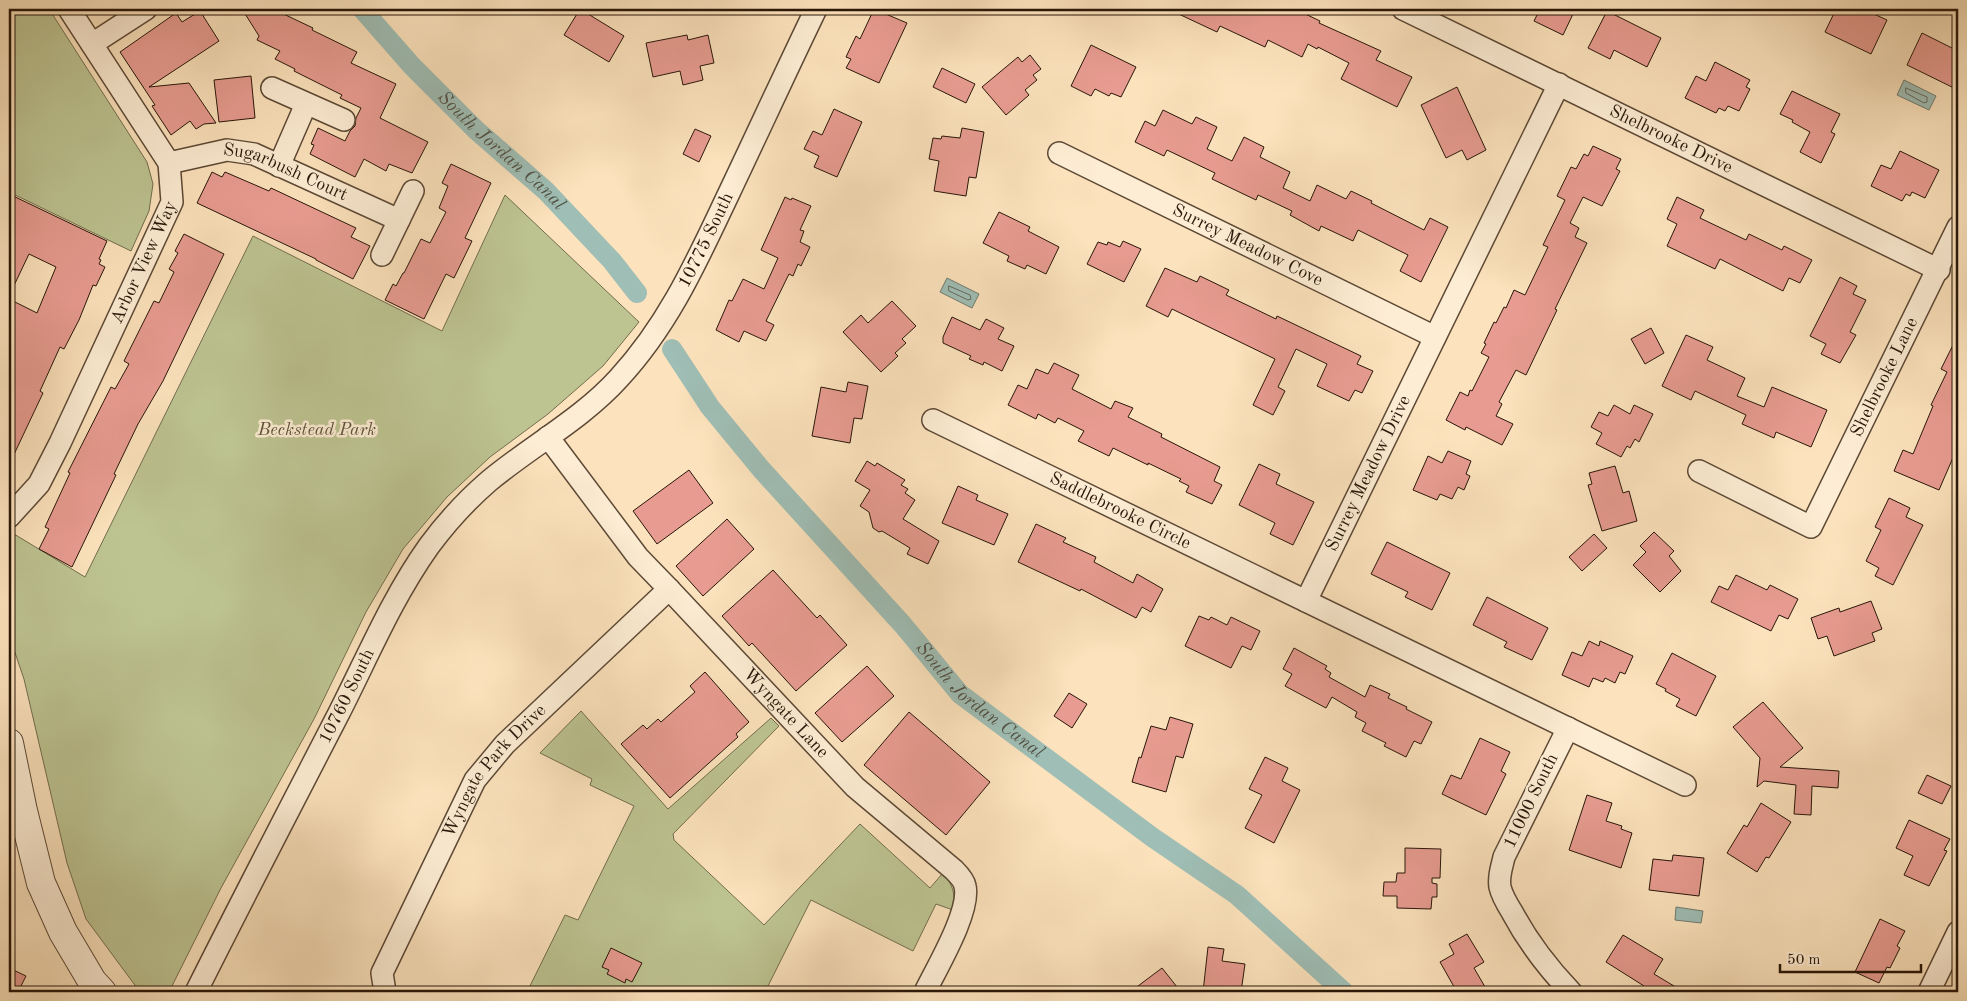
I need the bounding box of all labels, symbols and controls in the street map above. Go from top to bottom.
water label: South Jordan Canal [434,88,569,214]
street label: Shelbrooke Drive [1606,102,1735,177]
street label: Sugarbush Court [222,141,350,204]
street label: 10775 South [675,190,737,291]
street label: Arbor View Way [108,198,180,326]
street label: Surrey Meadow Cove [1170,201,1326,290]
street label: Shelbrooke Lane [1848,315,1921,440]
street label: Surrey Meadow Drive [1323,393,1414,554]
park label: Beckstead Park [257,421,376,439]
street label: Saddlebrooke Circle [1047,469,1194,553]
water label: South Jordan Canal [912,639,1048,763]
street label: 10760 South [316,646,378,747]
street label: Wyngate Lane [740,665,832,762]
street label: Wyngate Park Drive [440,701,550,840]
street label: 11000 South [1500,751,1562,851]
scale bar [1780,941,1921,973]
text: 50 m [1787,953,1821,968]

